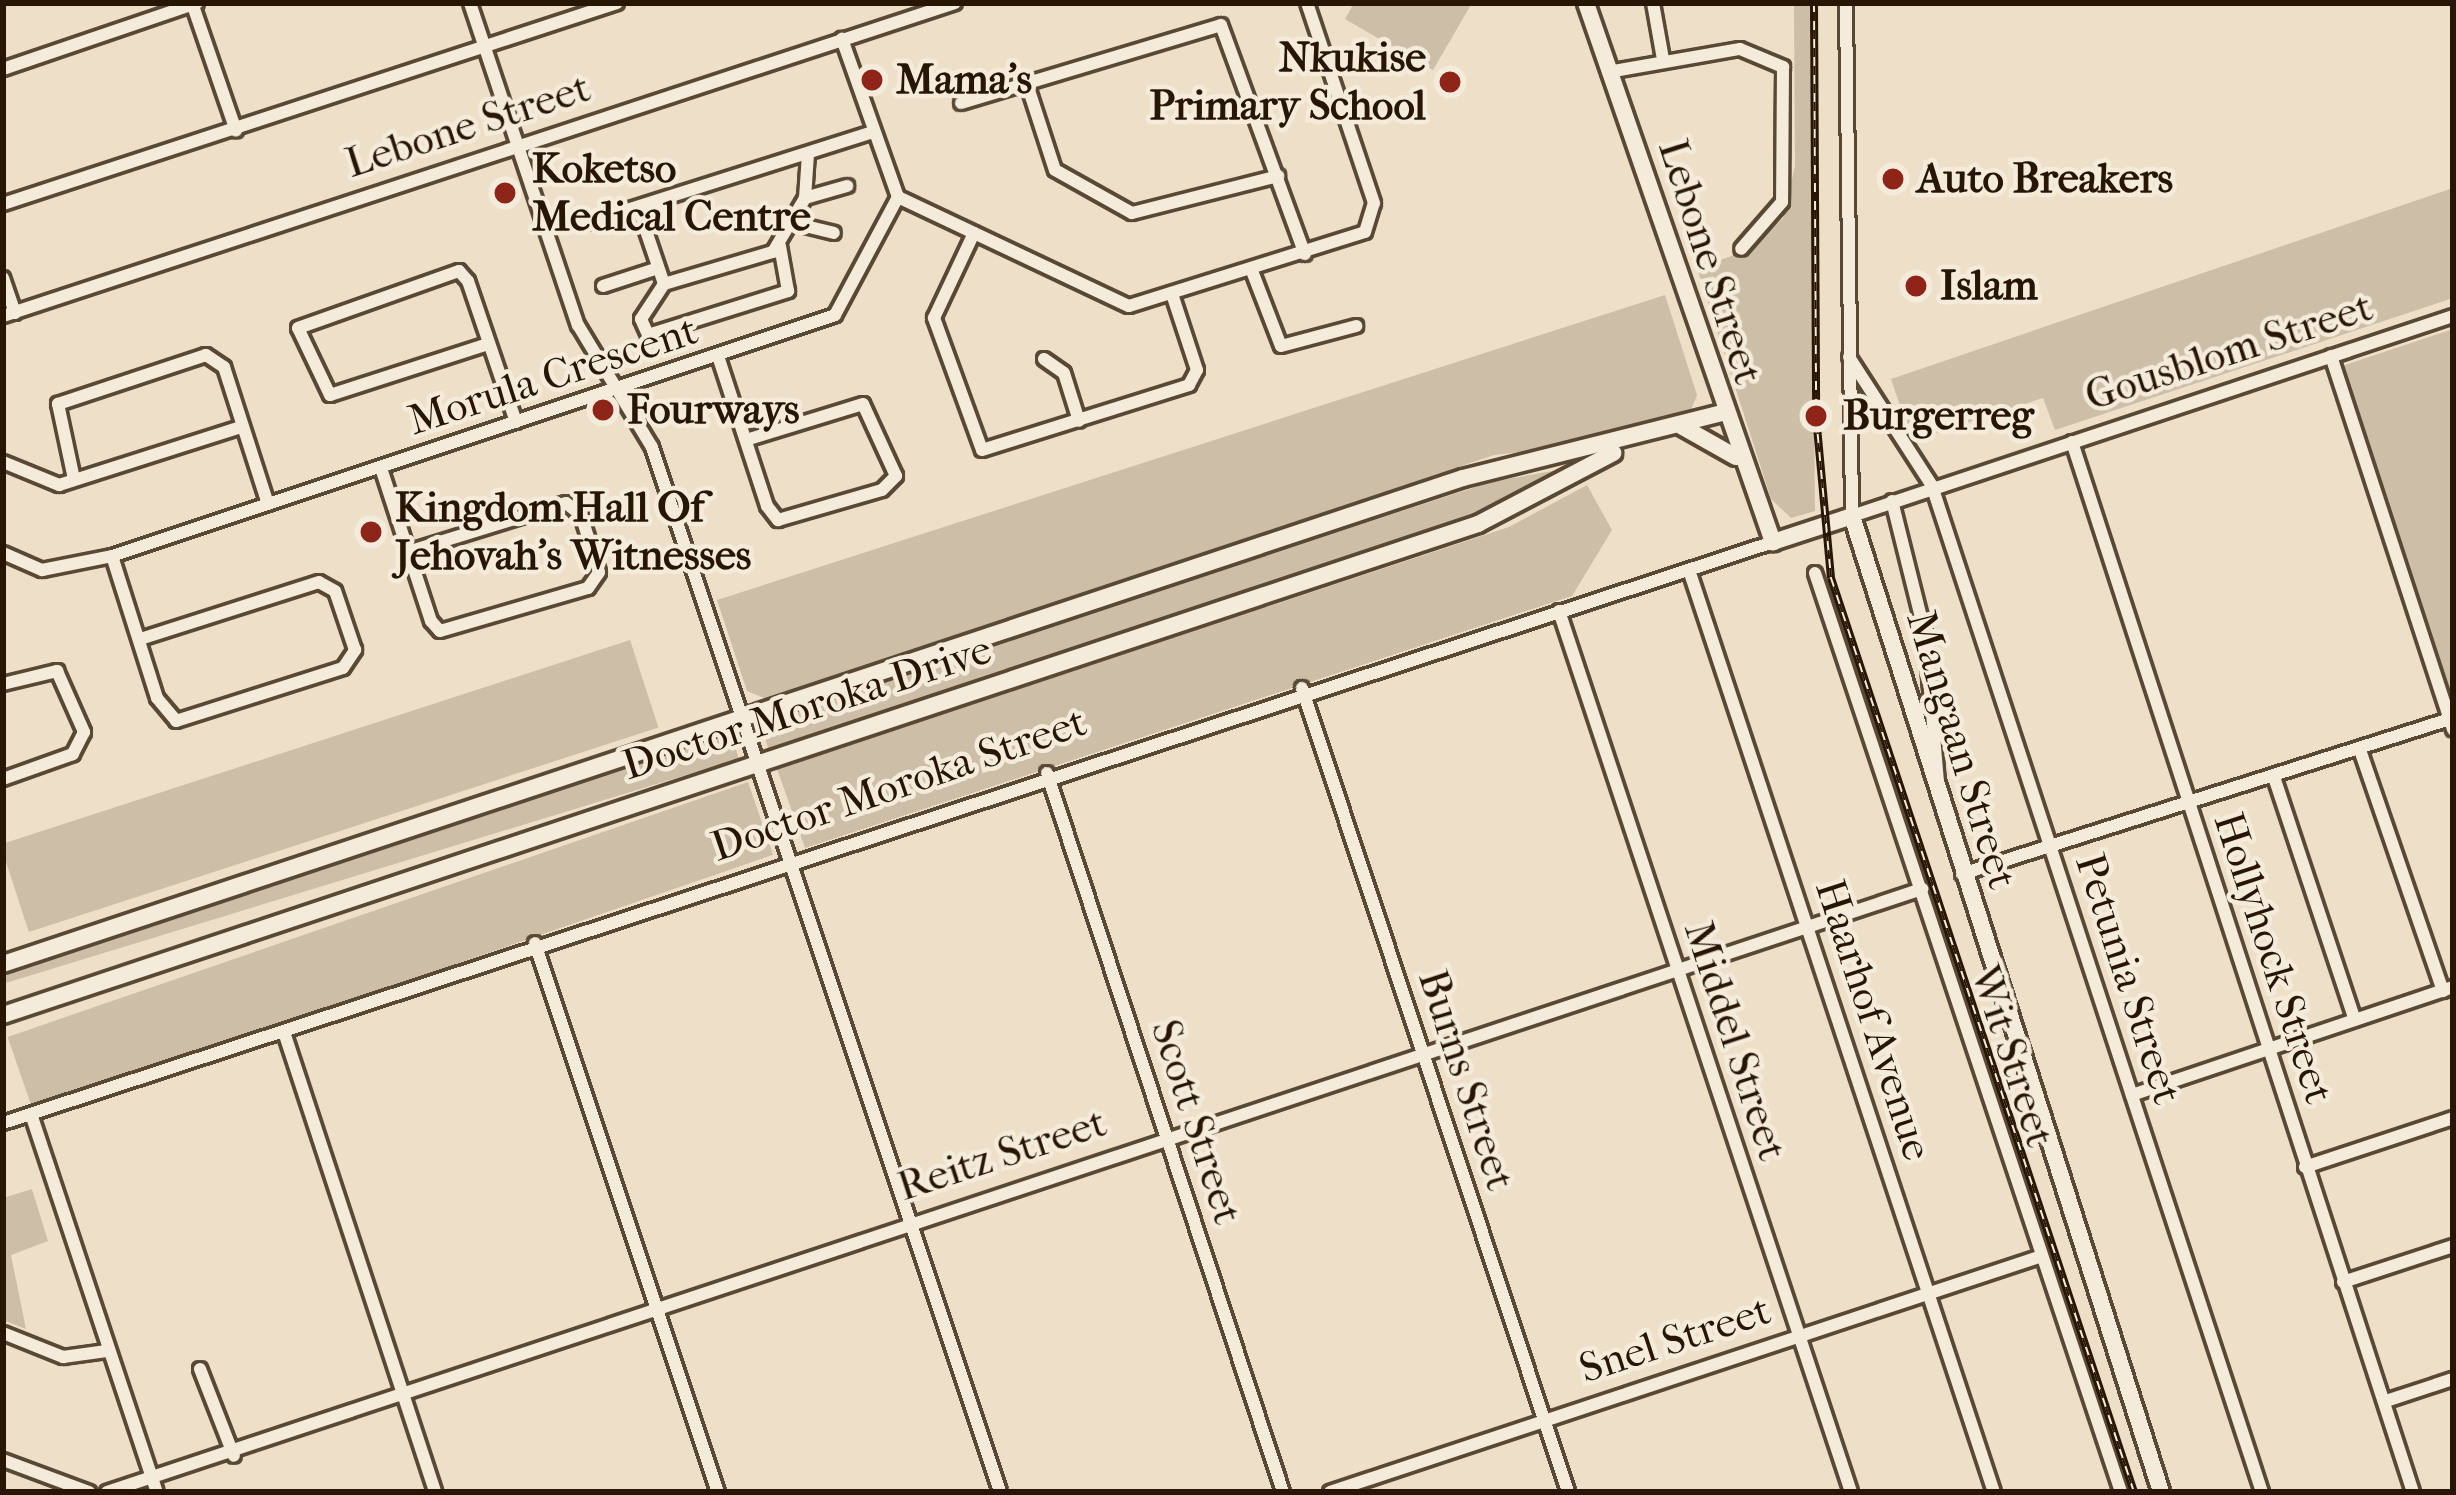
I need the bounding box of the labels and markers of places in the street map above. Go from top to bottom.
place label: Nkukise Primary School [1150,33,1426,132]
place label: Mama's [896,55,1032,105]
marker: Mama's [859,67,885,93]
marker: Nkukise Primary School [1437,69,1463,95]
place label: Koketso Medical Centre [532,144,811,243]
place label: Auto Breakers [1917,154,2173,204]
marker: Auto Breakers [1880,166,1906,192]
marker: Koketso Medical Centre [489,177,521,209]
place label: Islam [1940,261,2038,311]
marker: Islam [1903,273,1929,299]
place label: Fourways [627,385,799,435]
place label: Burgerreg [1843,391,2034,441]
marker: Fourways [590,397,616,423]
marker: Burgerreg [1800,400,1832,432]
place label: Kingdom Hall Of Jehovah's Witnesses [395,483,751,582]
marker: Kingdom Hall Of Jehovah's Witnesses [358,519,384,545]

